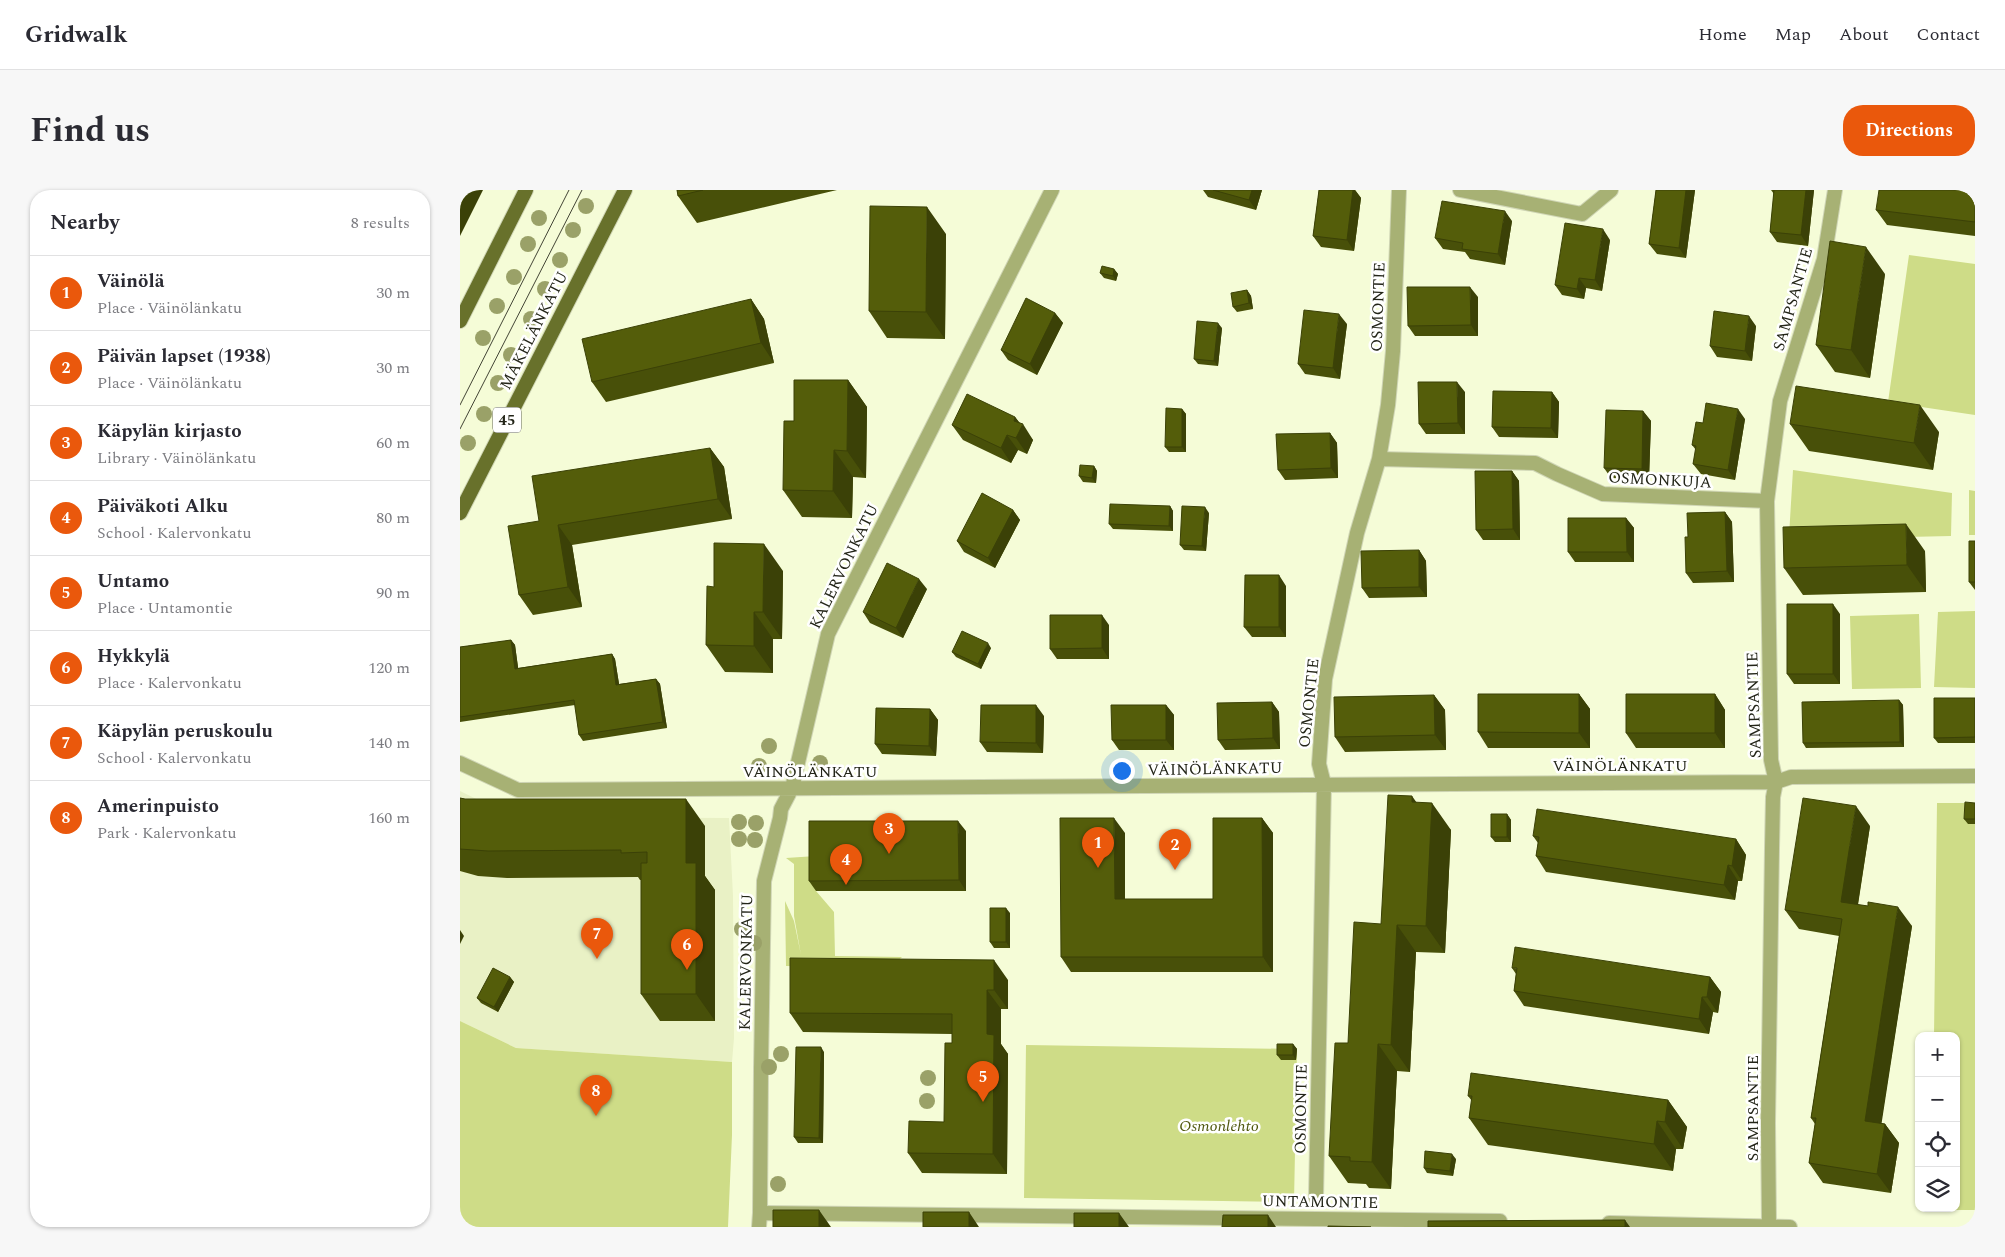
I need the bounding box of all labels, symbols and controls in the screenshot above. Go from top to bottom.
text: Gridwalk [25,17,127,53]
text: Home [1698,21,1747,48]
text: Map [1775,21,1811,48]
text: About [1839,21,1889,48]
text: Contact [1917,21,1980,48]
text: Find us [30,104,150,157]
button: Directions [1843,105,1975,156]
text: Nearby [50,207,120,239]
text: 8 results [351,211,410,235]
street label: SAMPSANTIE [1767,245,1819,354]
street label: OSMONTIE [1364,262,1392,352]
text: Väinölä [97,267,164,296]
street label: MÄKELÄNKATU [494,267,574,394]
text: 1 [62,281,70,305]
text: 30 m [376,281,410,305]
text: Place · Väinölänkatu [97,296,242,320]
text: Päivän lapset (1938) [97,342,271,371]
text: 2 [62,356,70,380]
text: 30 m [376,356,410,380]
text: Place · Väinölänkatu [97,371,242,395]
road number: 45 [493,408,521,432]
text: Käpylän kirjasto [97,417,242,446]
text: 3 [62,431,70,455]
text: 60 m [376,431,410,455]
text: Library · Väinölänkatu [97,446,256,470]
street label: OSMONKUJA [1608,465,1712,495]
text: Päiväkoti Alku [97,492,228,521]
street label: KALERVONKATU [803,500,885,633]
text: 4 [62,506,70,530]
text: 80 m [376,506,410,530]
text: School · Kalervonkatu [97,521,251,545]
text: Untamo [97,567,169,596]
text: 5 [62,581,70,605]
text: 90 m [376,581,410,605]
text: Place · Untamontie [97,596,233,620]
text: Hykkylä [97,642,170,671]
street label: SAMPSANTIE [1740,651,1768,759]
text: 6 [62,656,70,680]
text: 120 m [368,656,410,680]
street label: OSMONTIE [1292,657,1326,749]
text: Place · Kalervonkatu [97,671,242,695]
text: Käpylän peruskoulu [97,717,273,746]
text: 7 [62,731,70,755]
text: 140 m [368,731,410,755]
text: School · Kalervonkatu [97,746,251,770]
street label: VÄINÖLÄNKATU [1552,754,1688,778]
street label: VÄINÖLÄNKATU [1147,756,1283,782]
your location [1109,758,1135,784]
street label: VÄINÖLÄNKATU [742,760,878,784]
text: Amerinpuisto [97,792,219,821]
text: 8 [62,806,70,830]
text: 160 m [368,806,410,830]
pin: 3 [873,813,905,854]
text: Park · Kalervonkatu [97,821,237,845]
pin: 1 [1082,827,1114,868]
pin: 2 [1159,829,1191,870]
pin: 4 [830,844,862,885]
street label: KALERVONKATU [733,893,759,1031]
pin: 7 [581,918,613,959]
pin: 6 [671,929,703,970]
map controls [1915,1032,1960,1212]
button: + [1915,1032,1960,1077]
street label: SAMPSANTIE [1741,1055,1765,1161]
pin: 5 [967,1061,999,1102]
street label: OSMONTIE [1288,1064,1314,1154]
pin: 8 [580,1075,612,1116]
button: − [1915,1077,1960,1122]
park label: Osmonlehto [1179,1114,1259,1138]
button: locate [1915,1122,1960,1167]
button: layers [1915,1167,1960,1212]
street label: UNTAMONTIE [1262,1189,1378,1215]

